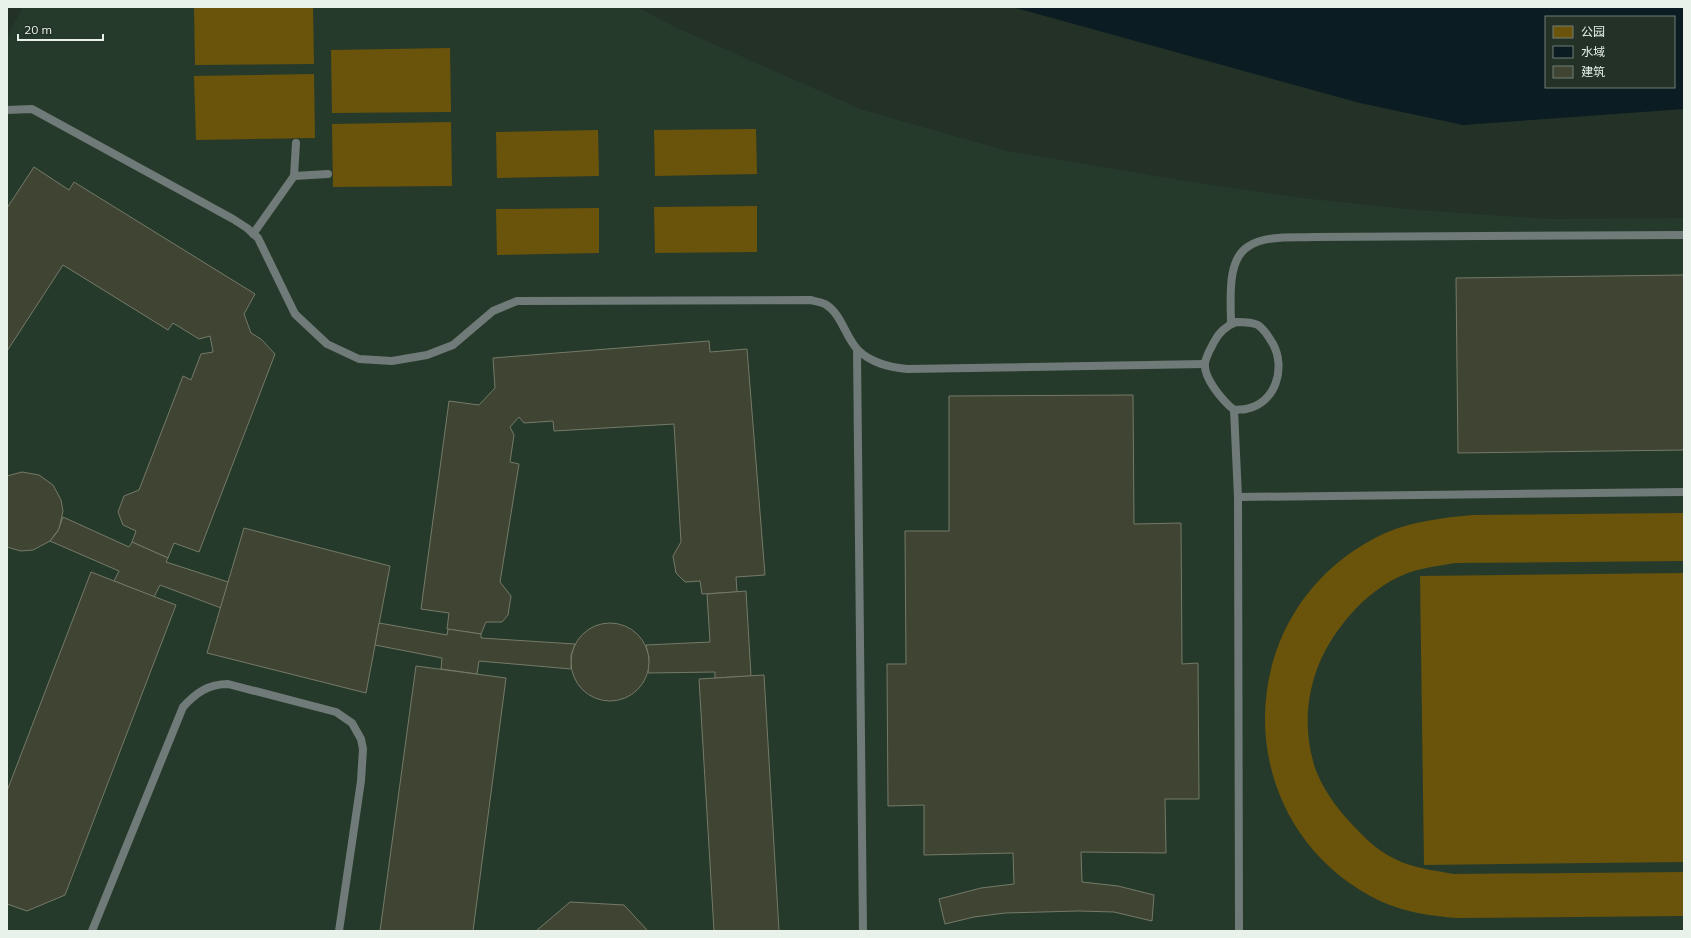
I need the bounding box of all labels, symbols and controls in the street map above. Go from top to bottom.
scale bar [18,16,103,42]
legend [1545,16,1675,88]
text: 20 m [24,22,52,37]
text: 公园 [1581,24,1605,39]
text: 水域 [1581,44,1605,59]
text: 建筑 [1581,64,1605,79]

